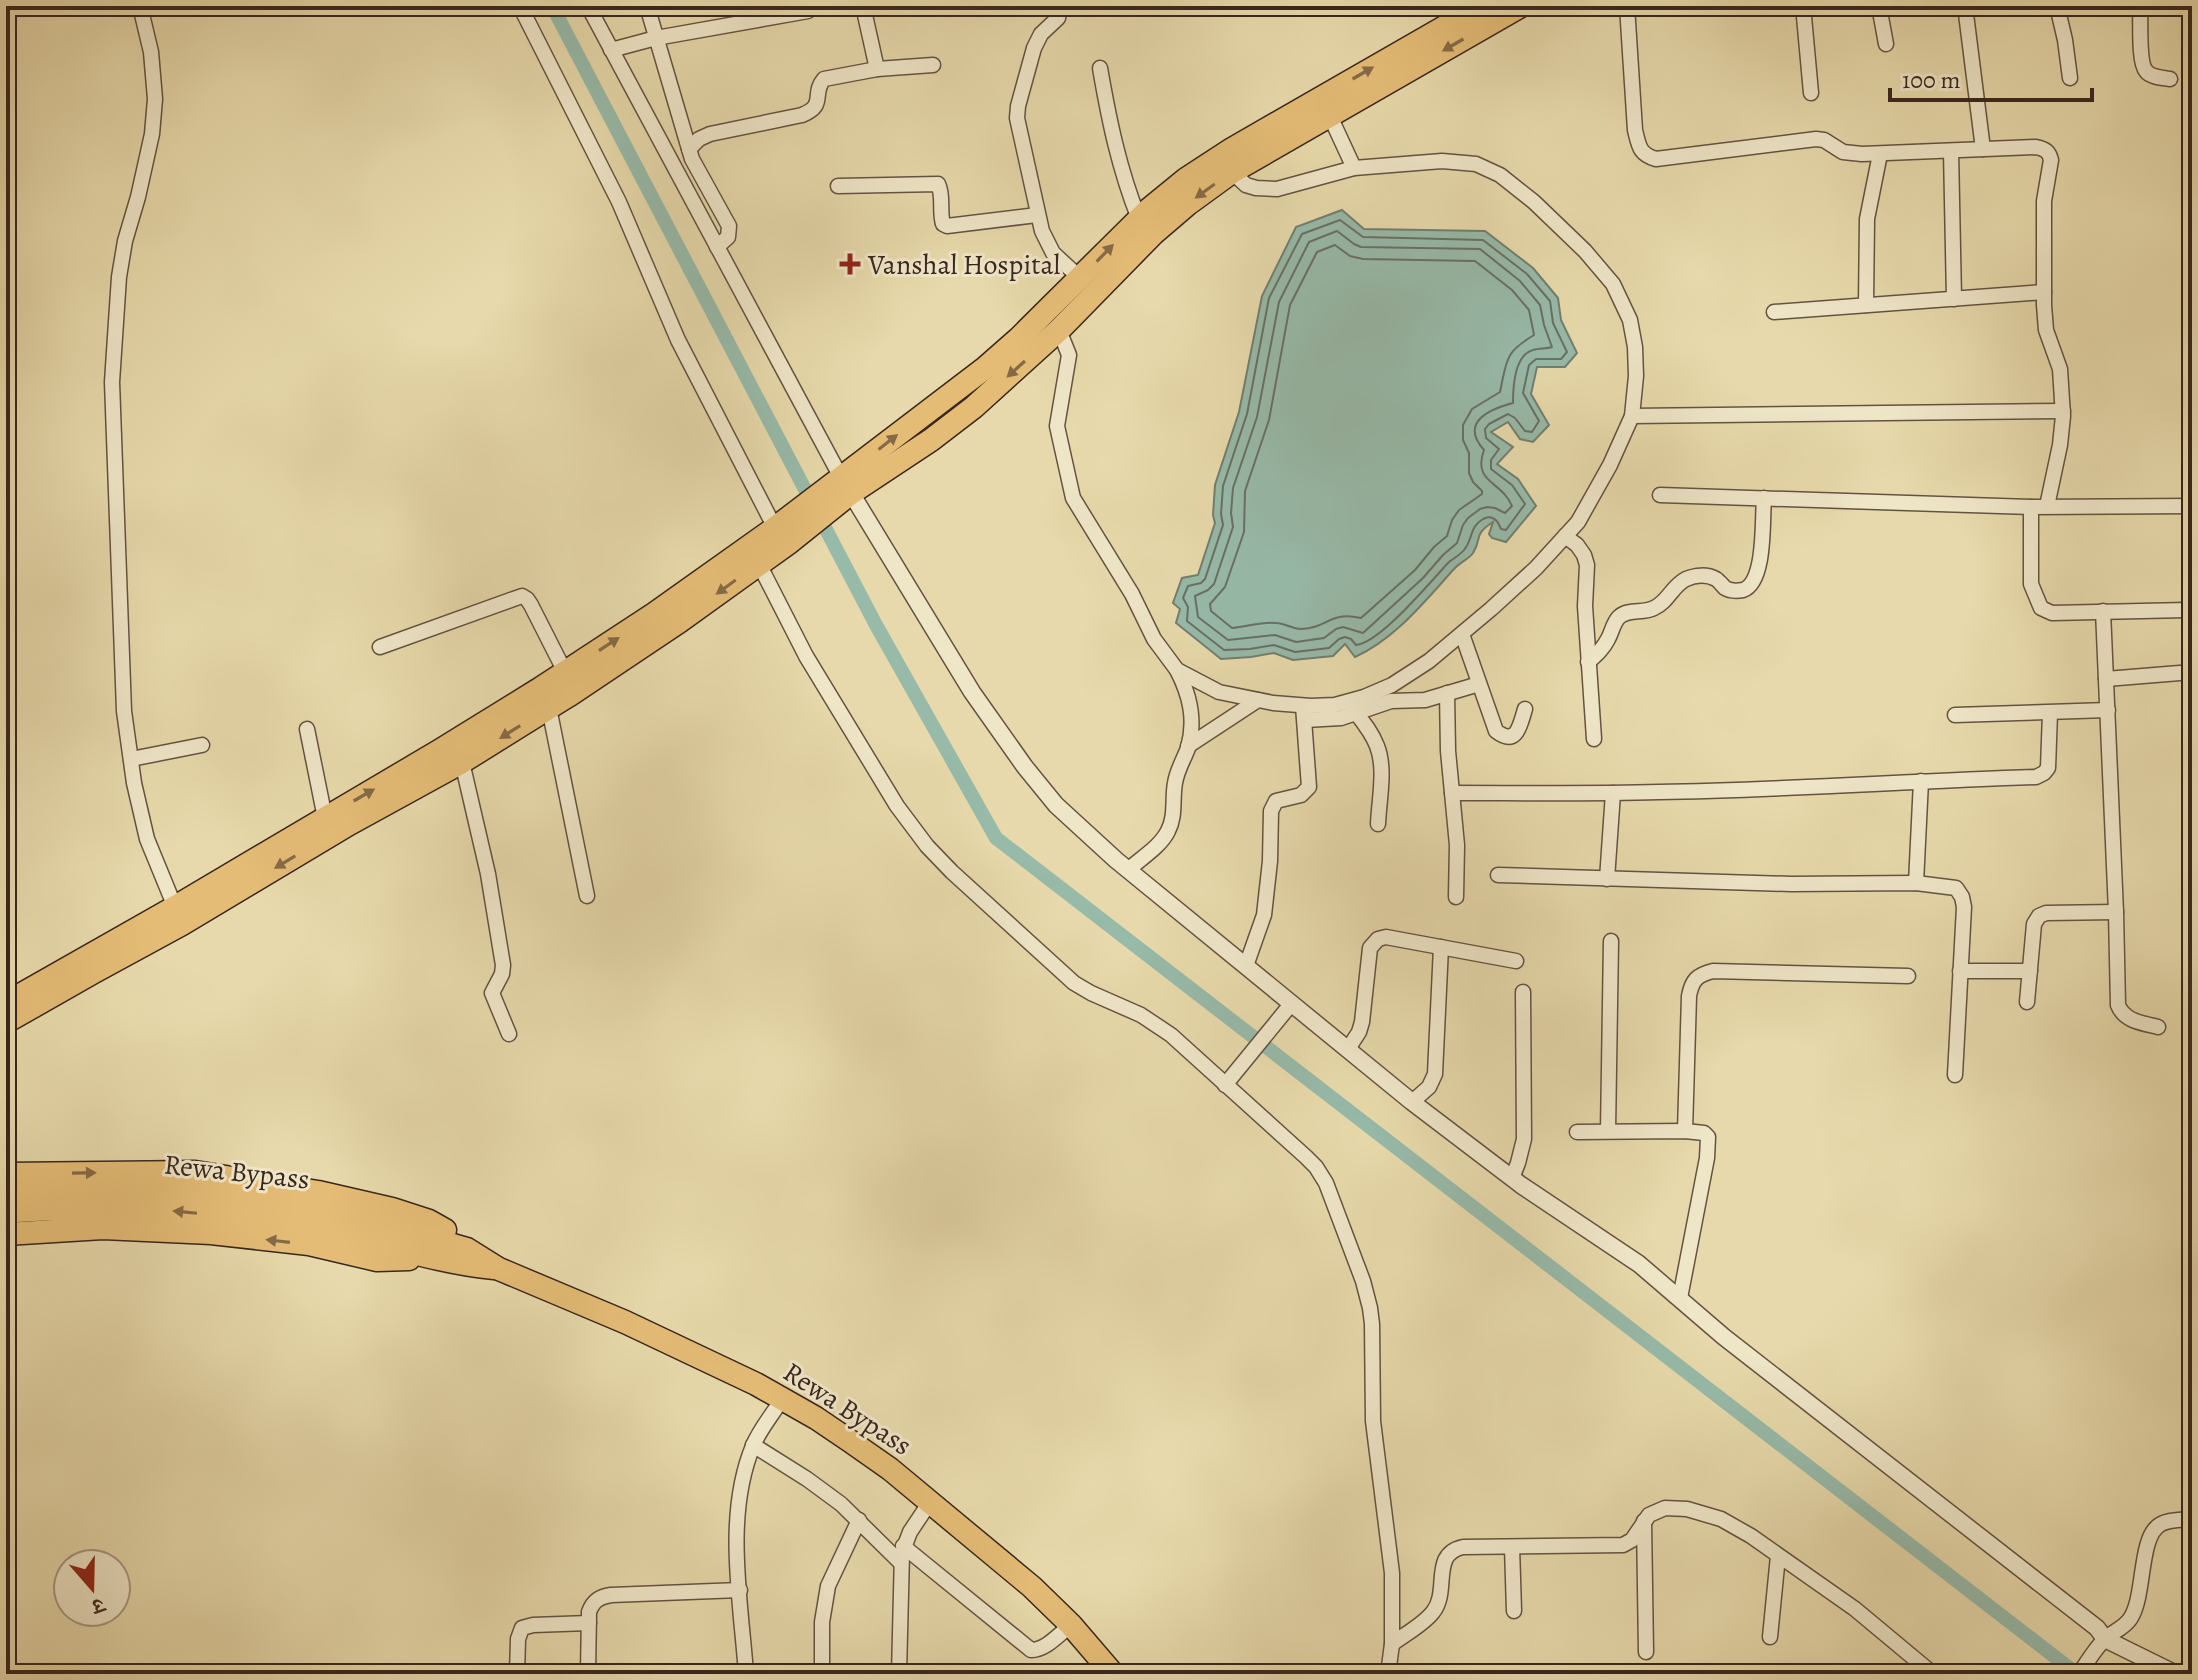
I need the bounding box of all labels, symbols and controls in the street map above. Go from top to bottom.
one-way arrow [1442,38,1464,52]
scale bar [1890,52,2092,102]
text: 100 m [1902,64,1961,96]
one-way arrow [1352,67,1374,81]
one-way arrow [1195,183,1216,198]
one-way arrow [1095,244,1113,263]
place label: Vanshal Hospital [867,246,1061,284]
marker: Vanshal Hospital [839,253,861,275]
one-way arrow [1007,360,1026,378]
one-way arrow [878,434,898,451]
one-way arrow [715,579,737,595]
one-way arrow [598,636,619,651]
one-way arrow [499,724,521,738]
one-way arrow [353,788,375,802]
one-way arrow [274,855,296,869]
street label: Rewa Bypass [162,1145,311,1199]
one-way arrow [72,1167,97,1179]
one-way arrow [172,1205,197,1218]
one-way arrow [266,1234,291,1247]
street label: Rewa Bypass [776,1353,919,1465]
north arrow [52,1548,132,1628]
text: उ [86,1589,111,1622]

